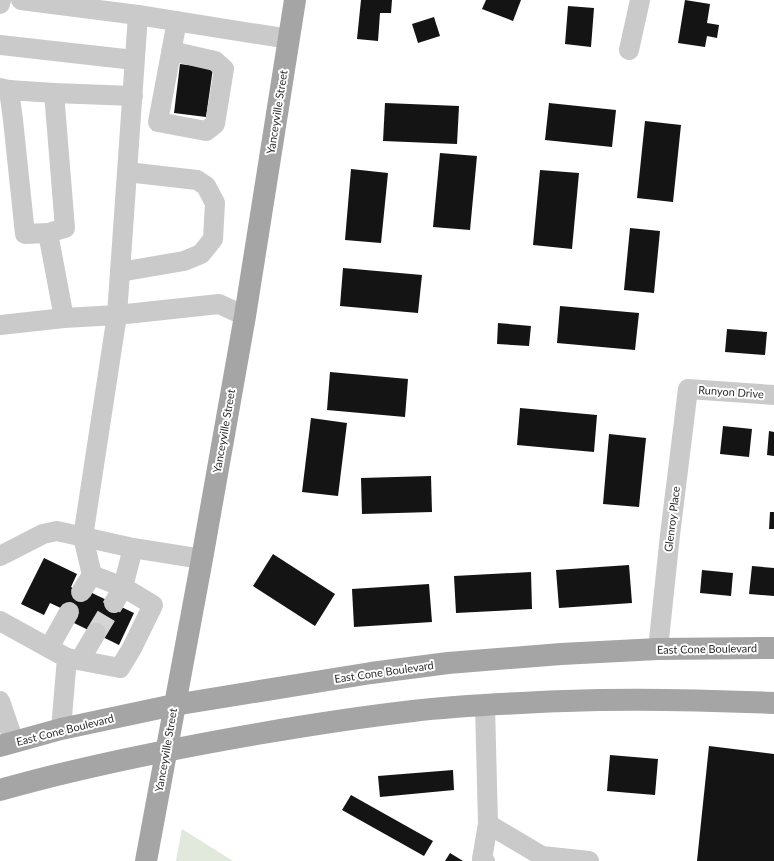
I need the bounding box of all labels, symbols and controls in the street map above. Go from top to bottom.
street label: Yanceyville Street [263,69,290,155]
street label: Runyon Drive [698,383,764,400]
street label: Yanceyville Street [210,388,237,474]
street label: Glenroy Place [661,485,682,553]
street label: East Cone Boulevard [657,641,757,656]
street label: East Cone Boulevard [333,658,434,685]
street label: Yanceyville Street [152,707,179,793]
street label: East Cone Boulevard [15,711,115,748]

